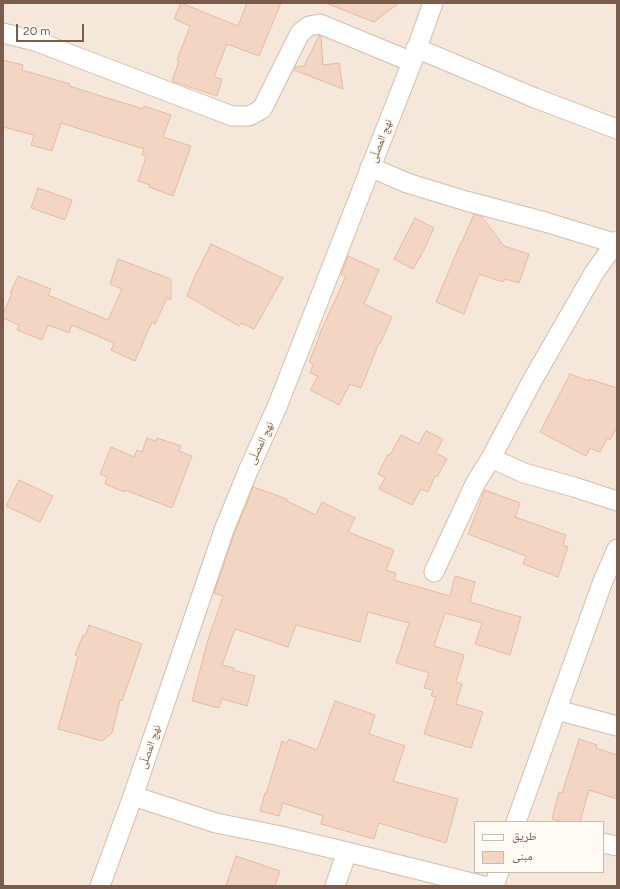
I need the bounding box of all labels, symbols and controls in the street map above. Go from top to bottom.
scale bar [18,16,86,42]
text: 20 m [23,24,51,38]
street label: نهج المصلّى [367,117,395,165]
street label: نهج المصلّى [245,420,277,466]
street label: نهج المصلّى [136,723,164,771]
legend [474,821,604,873]
text: طريق [512,829,537,843]
text: مبنى [512,849,533,863]

